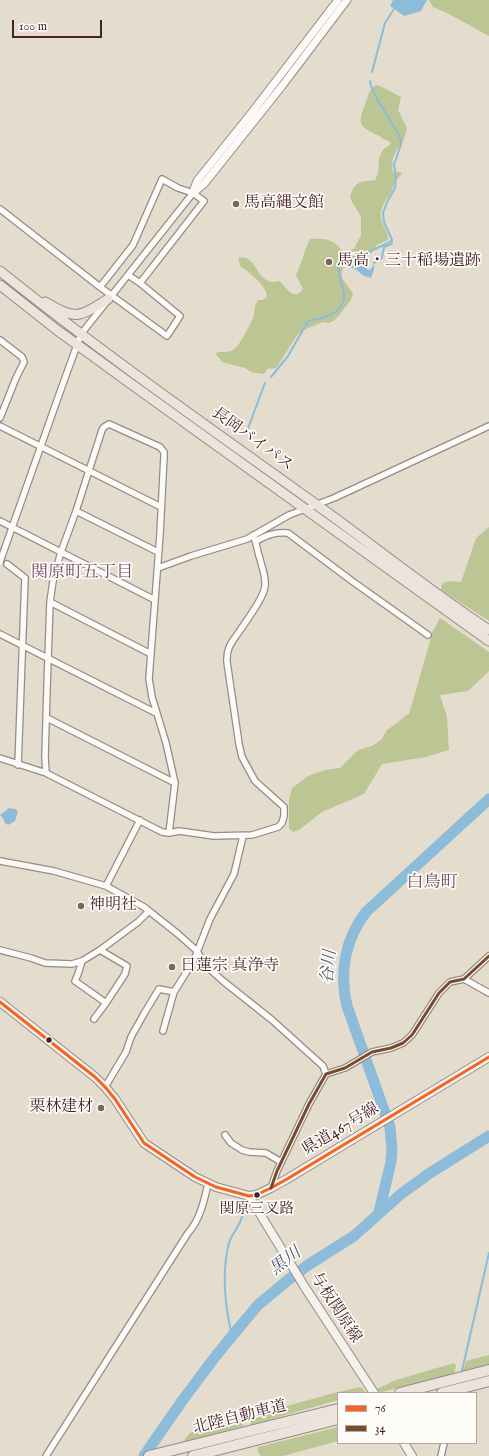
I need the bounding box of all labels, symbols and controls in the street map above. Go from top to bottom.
scale bar [14,12,104,38]
text: 100 m [19,19,47,34]
place label: 馬高縄文館 [244,194,324,214]
marker: 馬高縄文館 [231,199,241,209]
place label: 馬高・三十稲場遺跡 [337,252,481,272]
marker: 馬高・三十稲場遺跡 [324,257,334,267]
street label: 長岡バイパス [208,404,296,476]
district label: 関原町五丁目 [31,564,133,584]
district label: 白鳥町 [407,874,457,894]
place label: 神明社 [89,896,137,916]
marker: 神明社 [76,901,86,911]
water label: 谷川 [318,949,342,985]
place label: 日蓮宗 真浄寺 [180,957,279,977]
marker: 日蓮宗 真浄寺 [167,962,177,972]
unlabelled marker [44,1035,54,1045]
place label: 栗林建材 [29,1098,93,1118]
street label: 県道467号線 [299,1100,383,1160]
marker: 栗林建材 [96,1103,106,1113]
marker: 関原三叉路 [252,1190,262,1200]
place label: 関原三叉路 [220,1201,294,1219]
water label: 黒川 [266,1243,306,1281]
street label: 与板関原線 [305,1269,365,1347]
legend [337,1392,477,1444]
street label: 北陸自動車道 [191,1397,289,1439]
text: 76 [375,1401,386,1416]
text: 34 [375,1421,385,1436]

